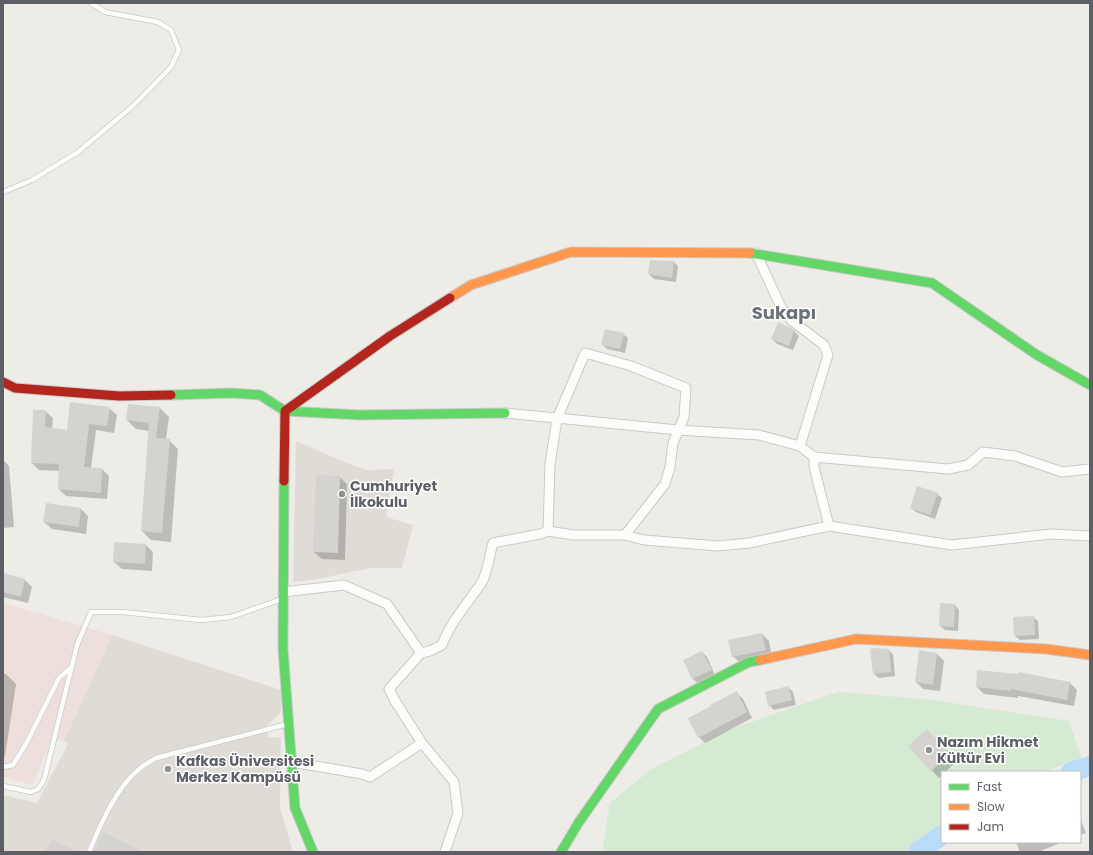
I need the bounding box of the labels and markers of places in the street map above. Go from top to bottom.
place label: Cumhuriyet İlkokulu [350,476,437,512]
marker: Cumhuriyet İlkokulu [337,489,347,499]
place label: Nazım Hikmet Kültür Evi [937,732,1039,768]
marker: Nazım Hikmet Kültür Evi [924,745,934,755]
place label: Kafkas Üniversitesi Merkez Kampüsü [176,751,314,787]
marker: Kafkas Üniversitesi Merkez Kampüsü [163,764,173,774]

